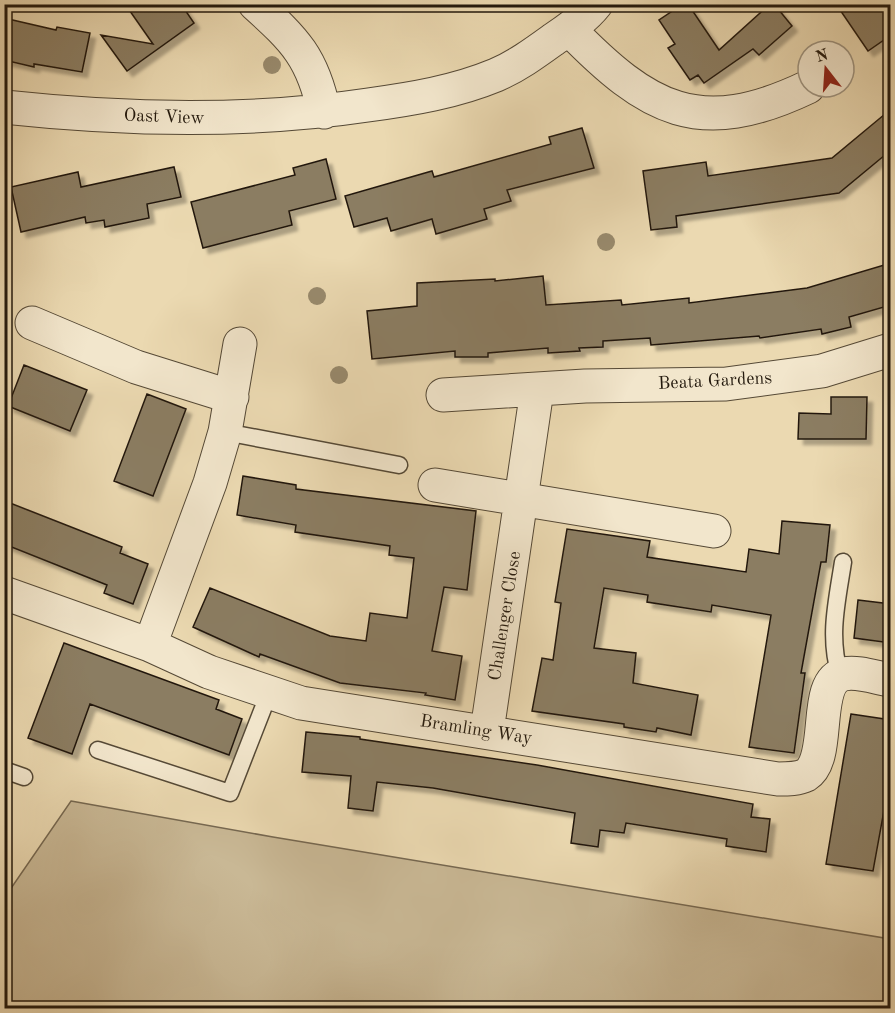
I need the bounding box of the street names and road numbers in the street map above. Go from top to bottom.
street label: Oast View [123,107,205,127]
street label: Beata Gardens [657,369,773,393]
street label: Challenger Close [486,550,524,682]
street label: Bramling Way [419,712,534,748]

